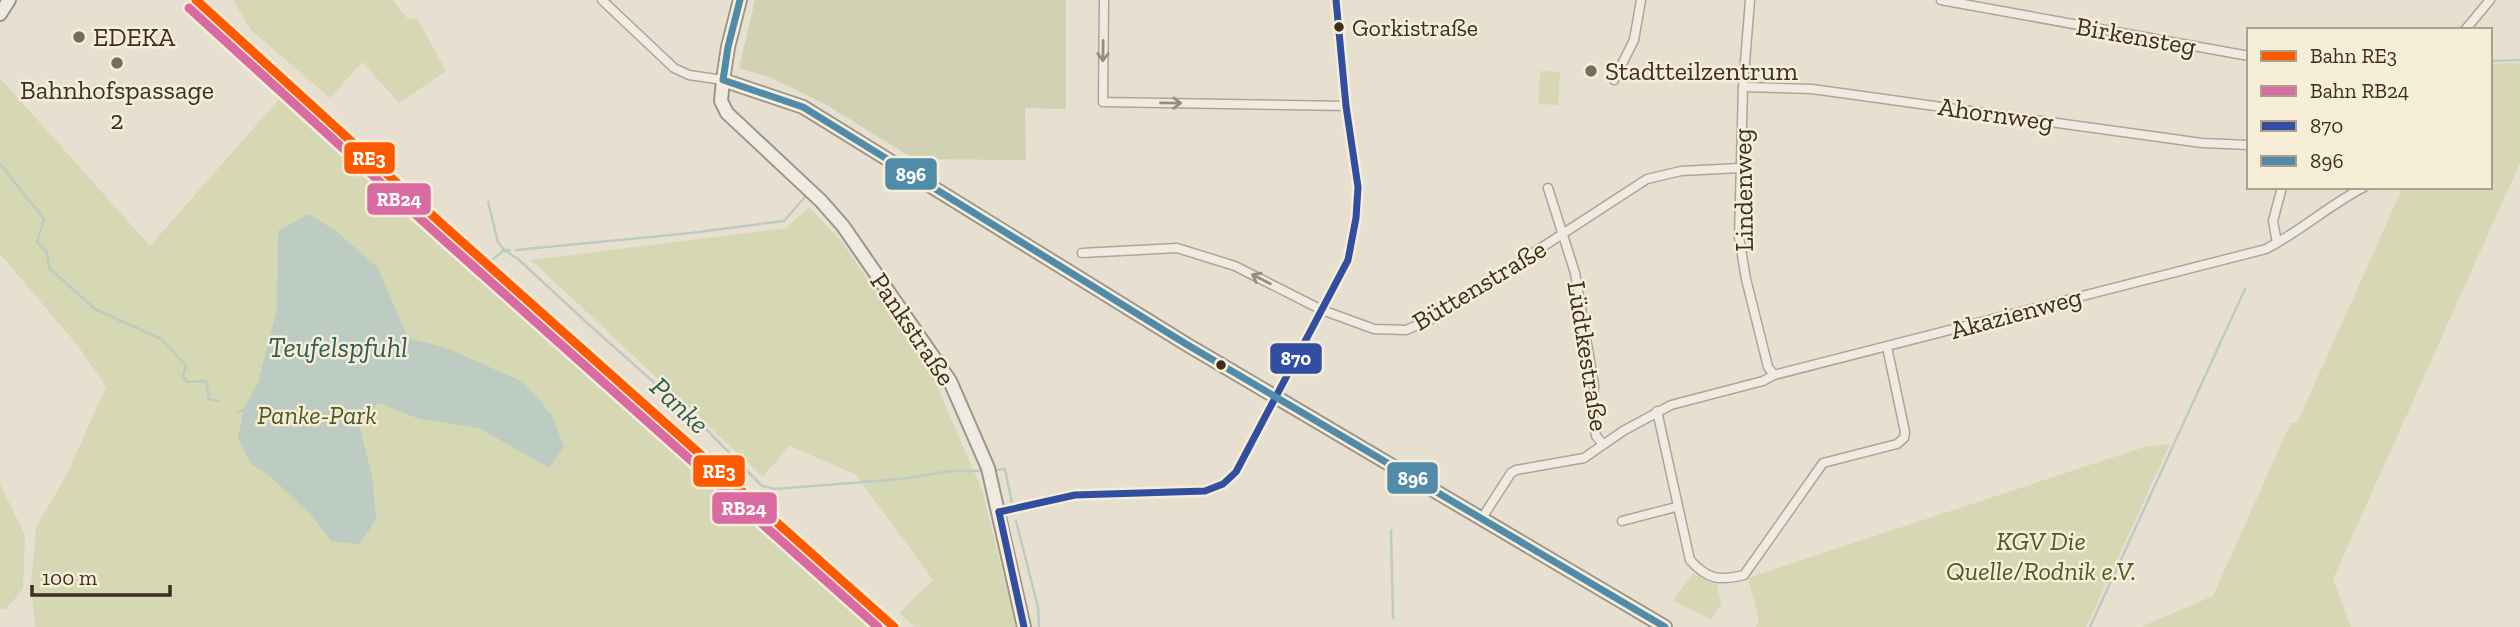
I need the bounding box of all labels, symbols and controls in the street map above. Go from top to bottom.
street label: Birkensteg [2073,10,2199,62]
place label: Gorkistraße [1352,13,1478,42]
marker: Gorkistraße [1332,20,1346,34]
place label: EDEKA [93,21,176,53]
legend [2247,28,2492,189]
marker: EDEKA [71,29,87,45]
one-way arrow [1097,39,1110,62]
text: Bahn RE3 [2310,43,2397,68]
marker: Bahnhofspassage 2 [109,55,125,71]
place label: Stadtteilzentrum [1605,55,1798,87]
marker: Stadtteilzentrum [1583,63,1599,79]
place label: Bahnhofspassage 2 [20,74,214,136]
text: Bahn RB24 [2310,78,2409,103]
street label: Ahornweg [1936,90,2056,138]
one-way arrow [1159,96,1182,110]
text: 870 [2310,113,2343,138]
street label: Lindenweg [1726,128,1760,252]
line badge: RE3 [343,141,396,175]
text: RE3 [352,147,386,170]
text: 896 [2310,148,2344,173]
line badge: 896 [884,157,938,191]
text: 896 [896,163,926,186]
line badge: RB24 [366,182,432,216]
text: RB24 [377,188,422,211]
street label: Büttenstraße [1406,233,1552,337]
street label: Pankstraße [864,266,962,392]
one-way arrow [1251,272,1272,286]
street label: Lüdtkestraße [1560,279,1616,433]
street label: Akazienweg [1947,280,2085,346]
water label: Teufelspfuhl [268,331,408,364]
line badge: 870 [1269,342,1323,375]
text: 870 [1281,347,1311,370]
unlabelled marker [1214,358,1228,372]
water label: Panke [643,370,716,441]
park label: Panke-Park [257,399,377,431]
line badge: RE3 [692,454,746,488]
text: RE3 [702,460,736,483]
line badge: 896 [1386,461,1439,495]
text: 896 [1398,467,1428,490]
line badge: RB24 [711,491,778,525]
text: RB24 [722,497,767,520]
park label: KGV Die Quelle/Rodnik e.V. [1946,525,2136,587]
scale bar [32,554,170,598]
text: 100 m [42,565,97,590]

